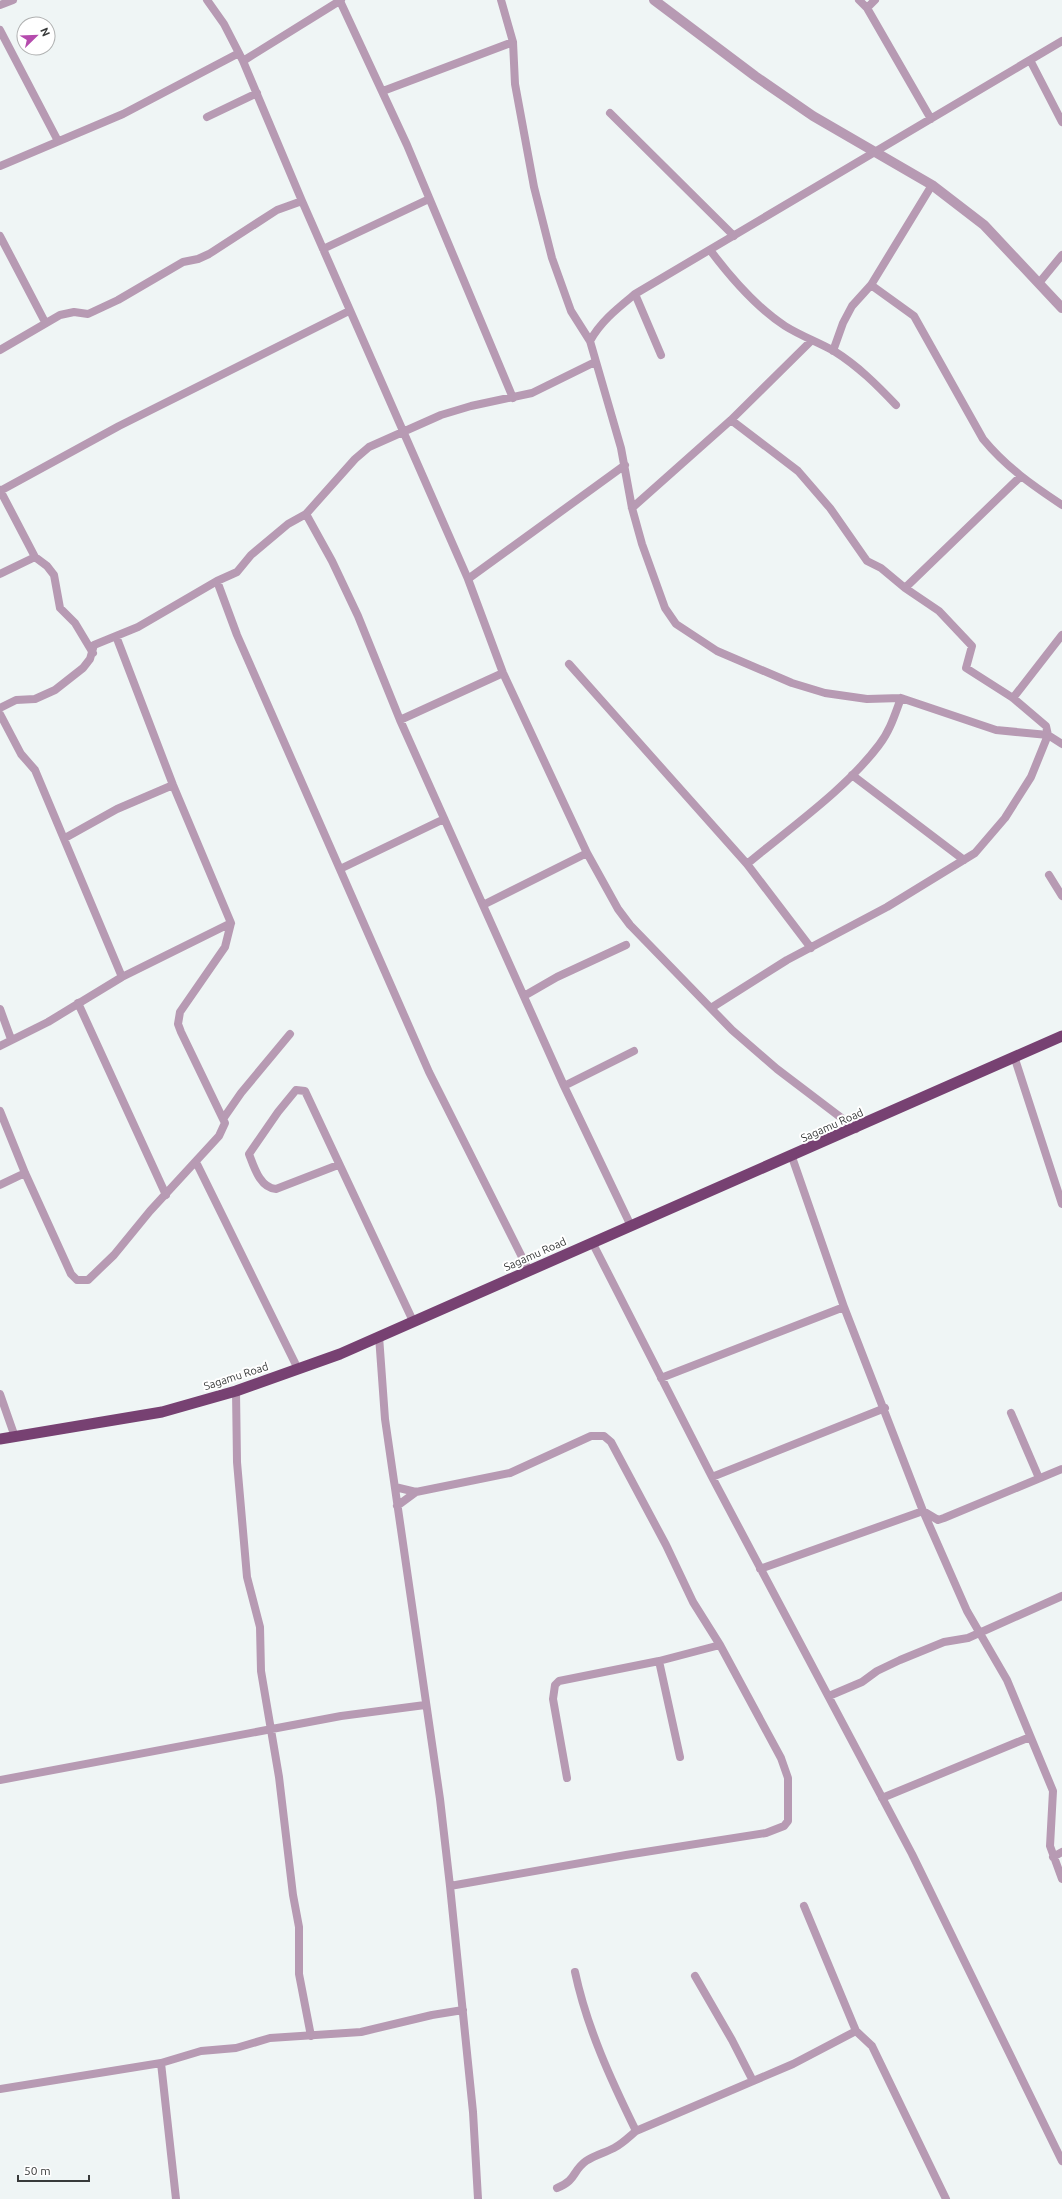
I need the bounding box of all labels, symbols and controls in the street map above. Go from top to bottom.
north arrow [16,16,56,56]
text: N [38,26,52,38]
street label: Sagamu Road [799,1106,865,1144]
street label: Sagamu Road [502,1235,568,1273]
street label: Sagamu Road [202,1360,270,1392]
scale bar [18,2157,89,2183]
text: 50 m [24,2164,51,2177]

